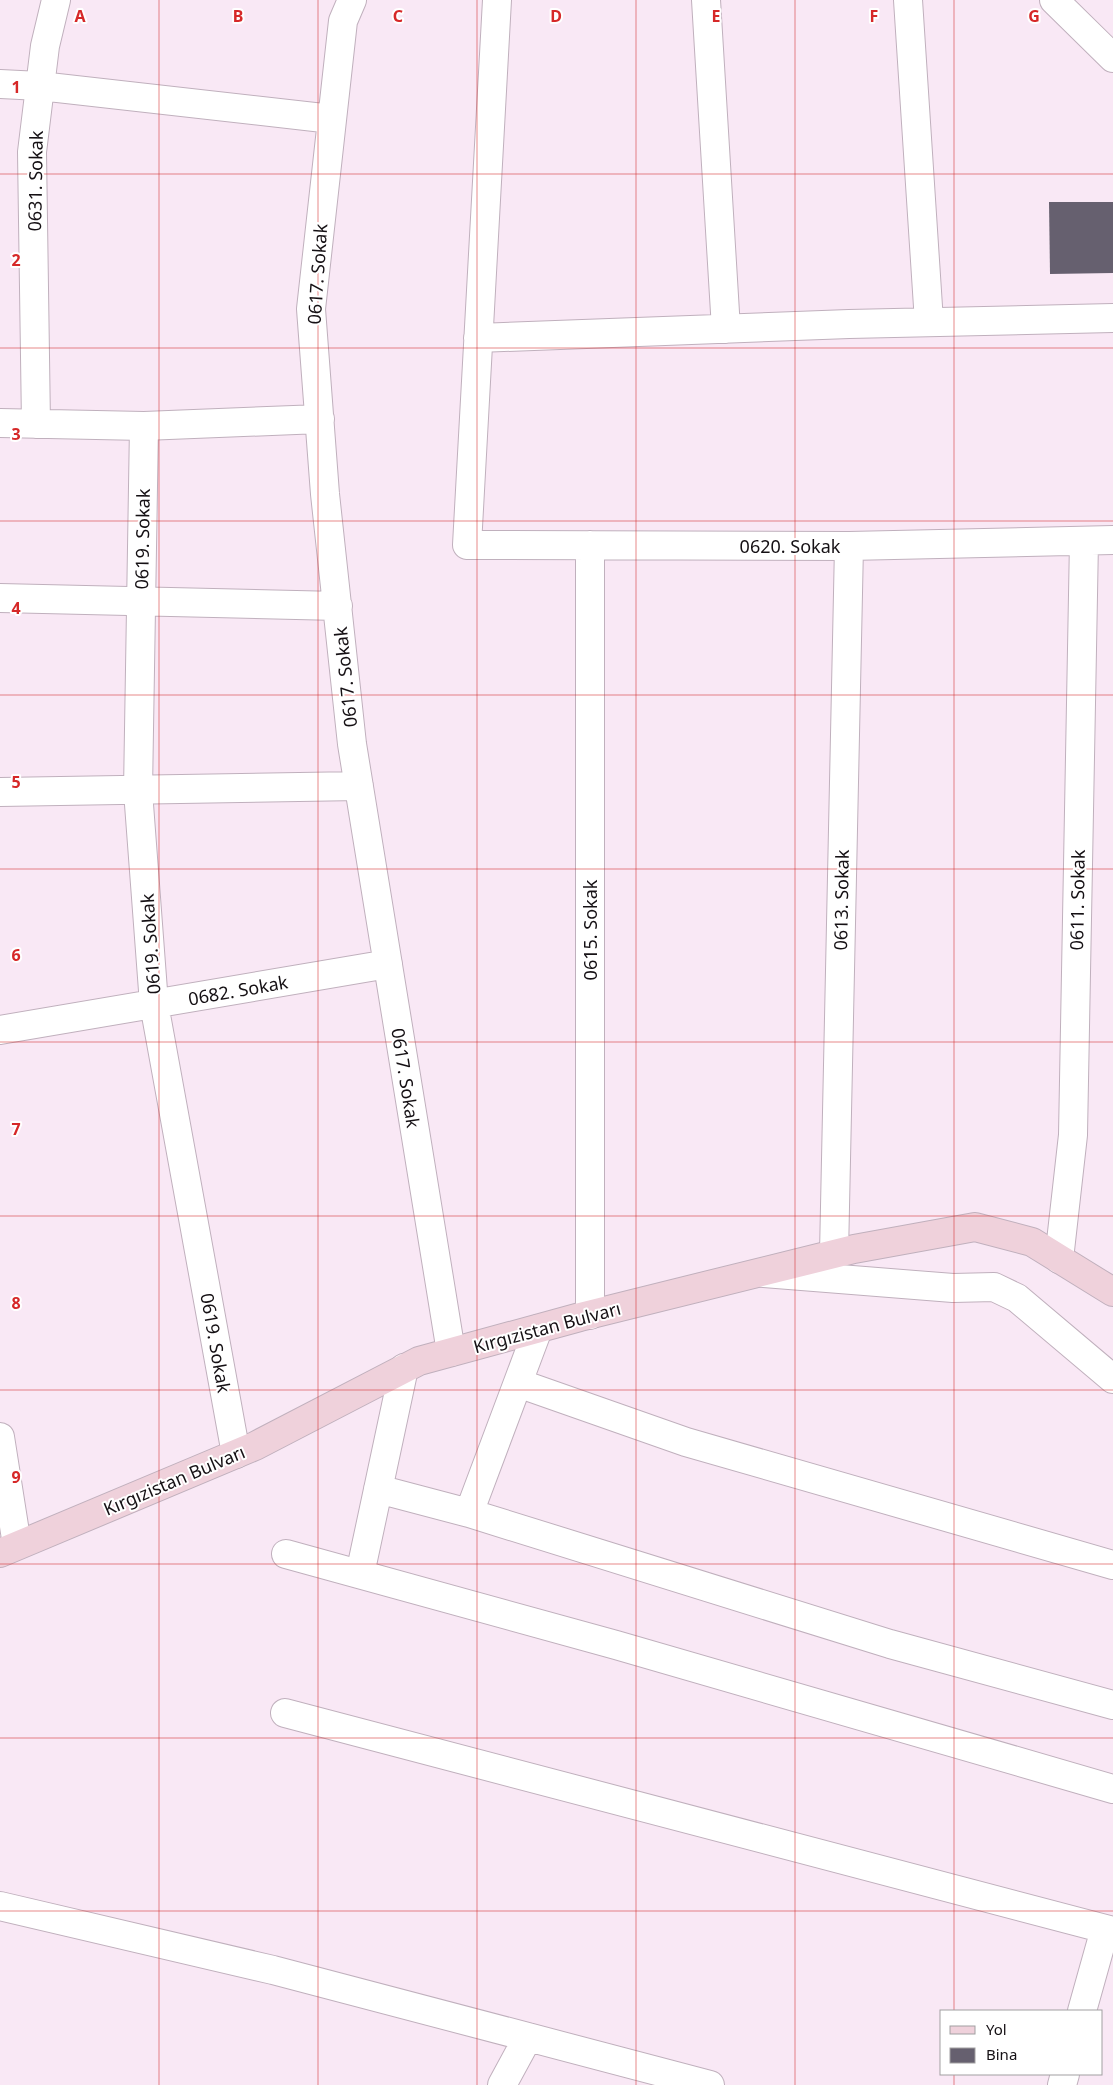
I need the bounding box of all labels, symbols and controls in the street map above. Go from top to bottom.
text: A [74,5,86,27]
text: B [233,5,243,27]
text: C [393,5,403,27]
text: D [550,5,562,27]
text: E [712,5,721,27]
text: F [870,5,878,27]
text: G [1028,5,1040,27]
text: 1 [11,76,21,98]
street label: 0631. Sokak [22,130,48,232]
street label: 0617. Sokak [302,223,333,325]
text: 2 [11,249,21,271]
text: 3 [11,423,21,445]
street label: 0619. Sokak [129,488,155,590]
street label: 0620. Sokak [740,534,841,558]
text: 4 [11,597,21,619]
street label: 0617. Sokak [328,625,362,728]
text: 5 [11,771,21,793]
street label: 0613. Sokak [828,849,854,951]
street label: 0611. Sokak [1064,849,1090,951]
street label: 0615. Sokak [578,879,602,980]
street label: 0619. Sokak [134,893,165,995]
text: 6 [11,944,21,966]
street label: 0682. Sokak [186,969,290,1011]
street label: 0617. Sokak [386,1026,426,1130]
text: 7 [11,1118,21,1140]
street label: 0619. Sokak [195,1291,237,1395]
text: 8 [11,1292,21,1314]
street label: Kırgızistan Bulvarı [471,1296,623,1358]
street label: Kırgızistan Bulvarı [100,1439,248,1521]
text: 9 [11,1466,21,1488]
legend [940,2010,1103,2075]
text: Yol [986,2019,1007,2039]
text: Bina [986,2044,1017,2064]

